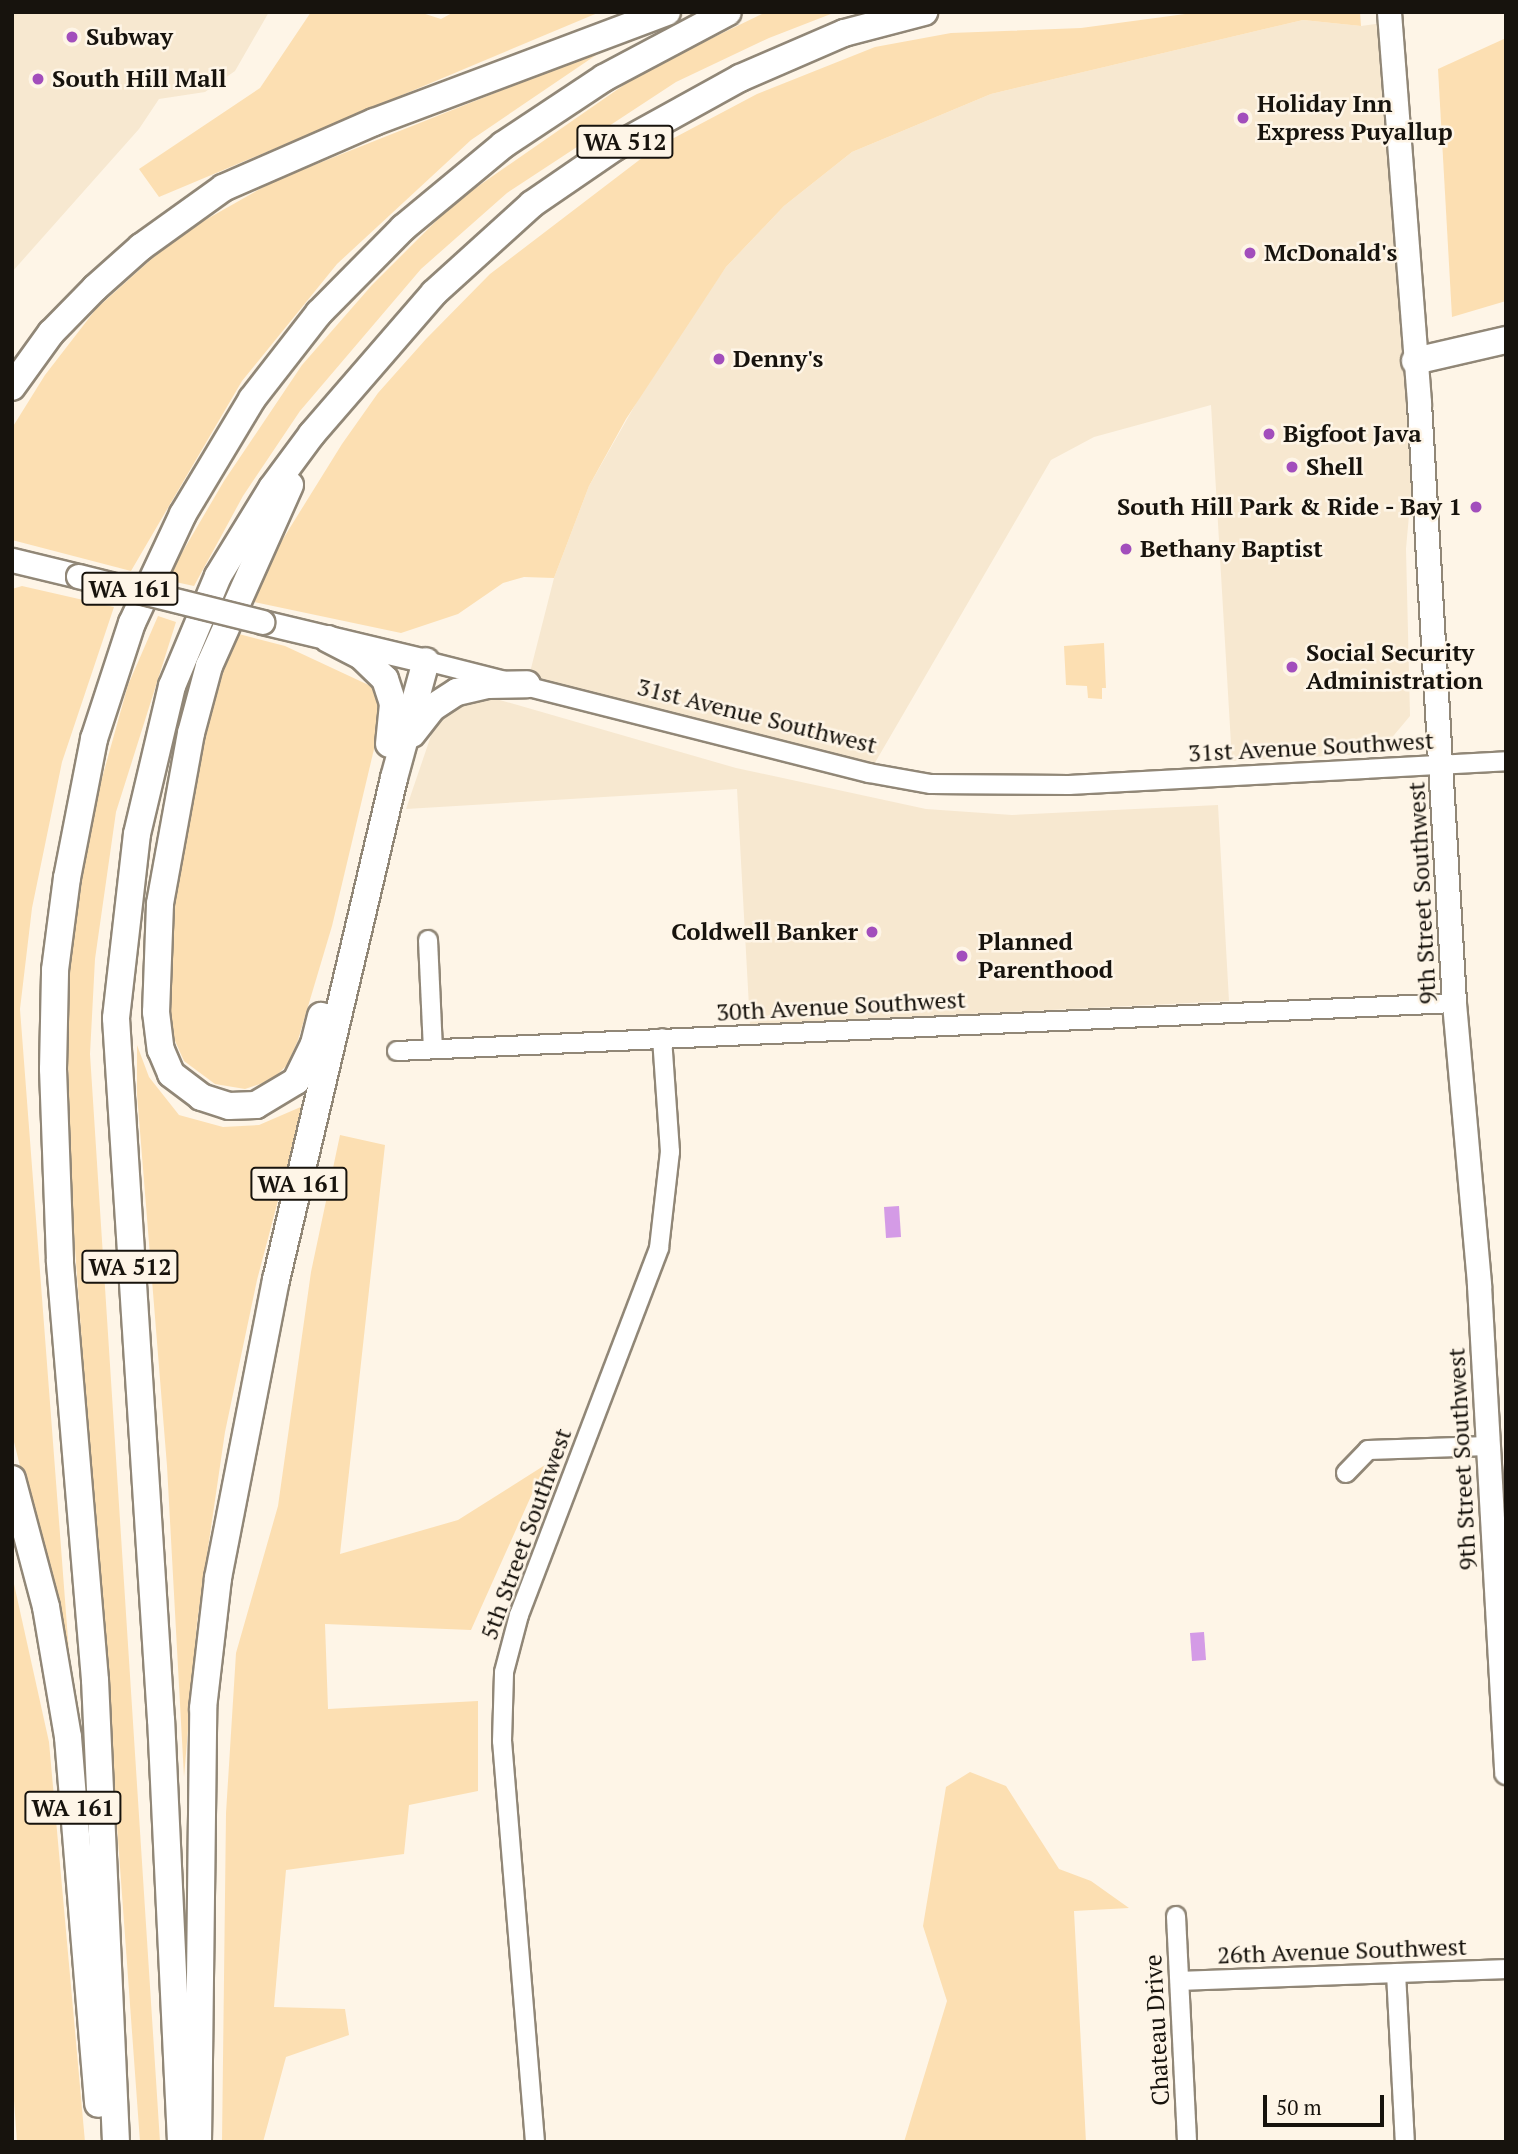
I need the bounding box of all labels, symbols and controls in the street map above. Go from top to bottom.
place label: Subway [86,23,173,51]
marker: Subway [64,29,80,45]
place label: South Hill Mall [52,65,226,93]
marker: South Hill Mall [30,71,46,87]
place label: Holiday Inn Express Puyallup [1257,90,1453,146]
marker: Holiday Inn Express Puyallup [1235,110,1251,126]
road number: WA 512 [576,122,674,162]
place label: McDonald's [1264,239,1397,267]
marker: McDonald's [1242,245,1258,261]
place label: Denny's [733,345,823,373]
marker: Denny's [711,351,727,367]
place label: Bigfoot Java [1283,420,1422,448]
marker: Bigfoot Java [1261,426,1277,442]
place label: Shell [1306,453,1364,481]
marker: Shell [1284,459,1300,475]
place label: South Hill Park & Ride - Bay 1 [1115,493,1462,521]
marker: South Hill Park & Ride - Bay 1 [1468,499,1484,515]
place label: Bethany Baptist [1140,535,1323,563]
marker: Bethany Baptist [1118,541,1134,557]
road number: WA 161 [81,569,179,608]
place label: Social Security Administration [1306,639,1483,695]
marker: Social Security Administration [1284,659,1300,675]
street label: 31st Avenue Southwest [634,672,880,760]
street label: 31st Avenue Southwest [1187,726,1435,768]
street label: 9th Street Southwest [1402,781,1442,1005]
place label: Coldwell Banker [671,918,858,946]
marker: Coldwell Banker [864,924,880,940]
place label: Planned Parenthood [978,928,1113,984]
marker: Planned Parenthood [952,946,972,966]
street label: 30th Avenue Southwest [715,985,967,1027]
road number: WA 161 [250,1164,348,1204]
road number: WA 512 [81,1248,179,1286]
street label: 9th Street Southwest [1442,1347,1482,1571]
street label: 5th Street Southwest [474,1424,578,1644]
road number: WA 161 [24,1788,122,1828]
street label: 26th Avenue Southwest [1216,1932,1468,1970]
street label: Chateau Drive [1139,1954,1175,2106]
scale bar [1266,2080,1387,2124]
text: 50 m [1276,2093,1322,2121]

